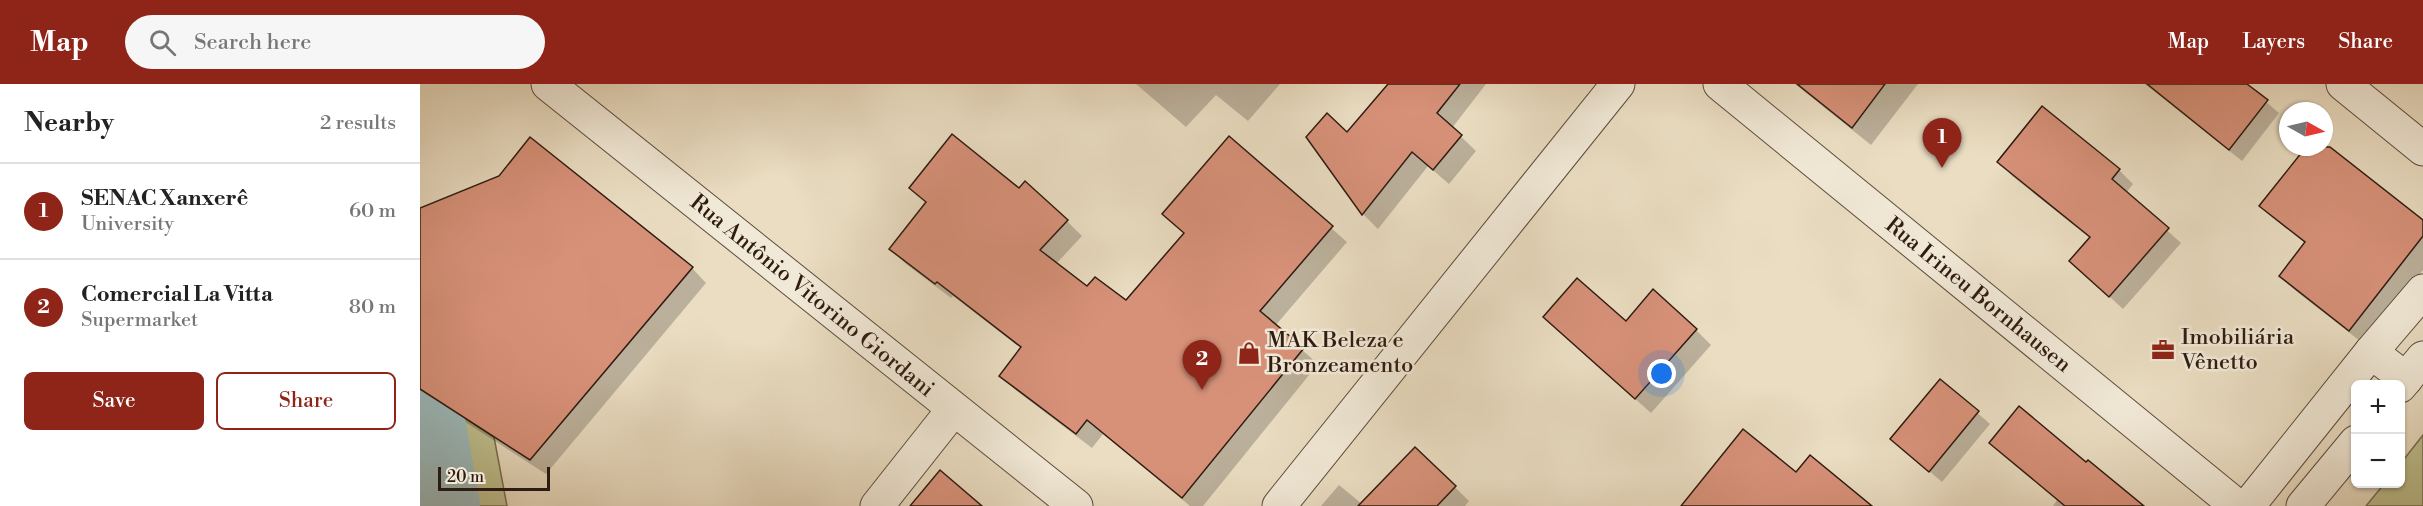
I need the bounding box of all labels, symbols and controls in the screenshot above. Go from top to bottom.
search box [125,15,545,69]
text: Map [30,25,89,60]
icon: search [146,26,179,59]
text: Search here [194,29,311,56]
text: Map [2168,29,2209,55]
text: Layers [2242,29,2305,55]
text: Share [2338,29,2393,55]
north arrow [2279,102,2333,156]
text: Nearby [24,107,114,139]
text: 2 results [320,111,396,136]
pin: 1 [1922,118,1961,168]
text: SENAC Xanxerê [81,185,248,212]
street label: Rua Antônio Vitorino Giordani [684,189,940,403]
text: 1 [39,199,48,224]
text: 60 m [349,199,396,224]
text: University [81,212,174,237]
street label: Rua Irineu Bornhausen [1879,212,2077,378]
text: Comercial La Vitta [81,281,273,308]
text: 2 [37,295,50,320]
text: 80 m [349,295,396,320]
text: Supermarket [81,308,198,333]
place label: Imobiliária Vênetto [2180,324,2295,376]
place label: MAK Beleza e Bronzeamento [1266,327,1413,379]
office icon: Imobiliária Vênetto [2150,337,2176,363]
pin: 2 [1182,340,1222,390]
shop icon: MAK Beleza e Bronzeamento [1236,340,1262,366]
your location [1647,359,1676,388]
button: Save [24,372,204,430]
button: Share [216,372,396,430]
map controls [2351,380,2405,488]
button: + [2351,380,2405,434]
button: − [2351,434,2405,488]
scale bar [438,464,550,492]
text: 20 m [447,467,484,487]

